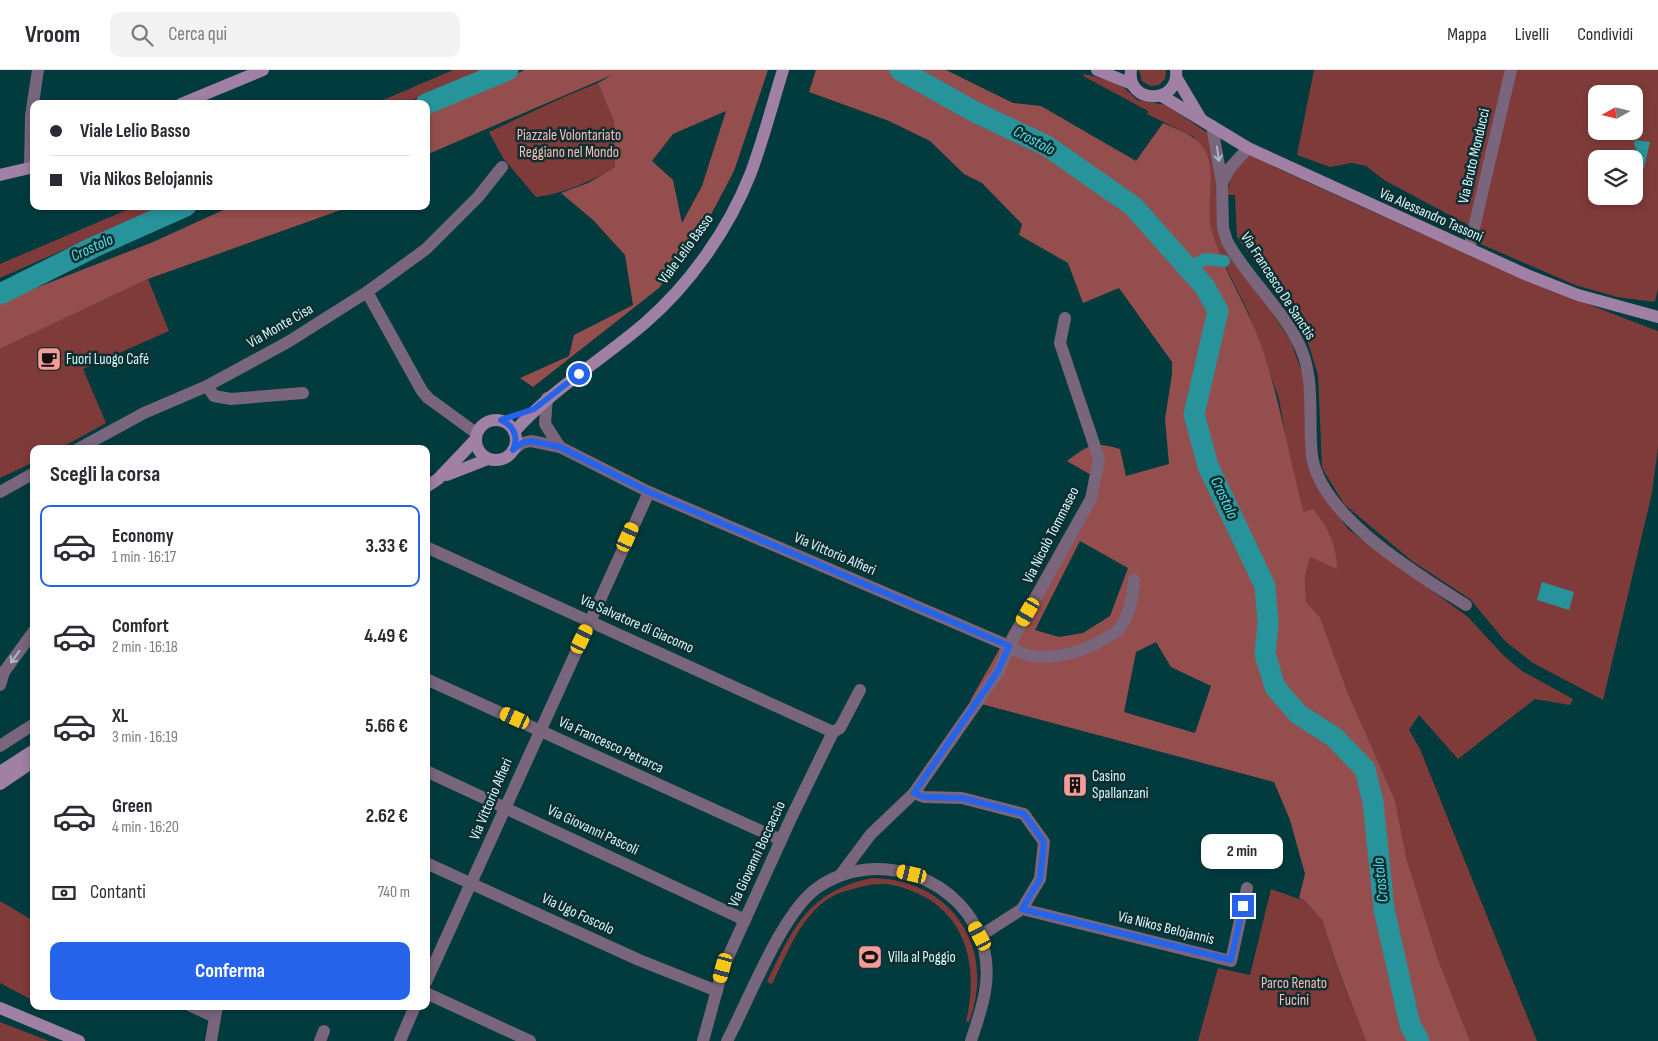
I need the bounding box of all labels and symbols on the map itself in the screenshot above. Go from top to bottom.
north arrow [1588,85,1642,140]
street label: Via Bruto Monducci [1454,106,1494,205]
water label: Crostolo [1010,122,1059,160]
park label: Piazzale Volontariato Reggiano nel Mondo [517,126,621,162]
one-way arrow [1214,146,1224,162]
street label: Via Alessandro Tassoni [1376,184,1486,246]
street label: Viale Lelio Basso [654,210,718,288]
street label: Via Francesco De Sanctis [1236,229,1320,343]
water label: Crostolo [68,230,117,266]
street label: Via Monte Cisa [243,299,317,353]
cafe icon: Fuori Luogo Café [36,346,62,372]
place label: Fuori Luogo Café [66,350,149,369]
route start [568,363,590,385]
water label: Crostolo [1206,474,1242,523]
street label: Via Nicolò Tommaseo [1019,484,1083,586]
car [615,520,640,554]
street label: Via Vittorio Alfieri [791,528,879,580]
street label: Via Salvatore di Giacomo [577,590,697,658]
car [1014,595,1041,629]
car [568,622,595,656]
one-way arrow [10,650,20,664]
car [498,705,531,731]
street label: Via Francesco Petrarca [555,712,667,778]
street label: Via Vittorio Alfieri [465,755,517,843]
place label: Casino Spallanzani [1092,767,1149,803]
building icon: Casino Spallanzani [1062,772,1088,798]
street label: Via Giovanni Boccaccio [724,798,790,910]
street label: Via Giovanni Pascoli [544,801,642,860]
callout: 2 min [1202,834,1284,868]
water label: Crostolo [1369,856,1393,903]
car [895,863,928,885]
street label: Via Ugo Foscolo [539,889,617,939]
route end [1232,895,1254,917]
street label: Via Nikos Belojannis [1116,907,1216,949]
car [966,919,993,953]
sports icon: Villa al Poggio [857,944,883,970]
place label: Villa al Poggio [888,948,956,967]
car [711,952,734,984]
park label: Parco Renato Fucini [1261,974,1327,1010]

